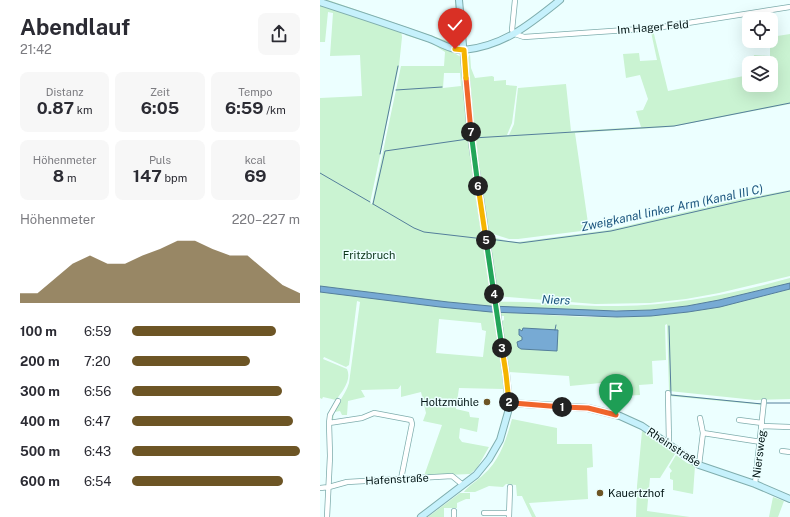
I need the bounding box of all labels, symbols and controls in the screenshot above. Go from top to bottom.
pin [438,8,472,49]
map controls [742,12,778,92]
button: locate [742,12,778,48]
button: share [258,13,300,55]
text: Abendlauf [20,14,130,40]
icon: check [444,14,466,36]
street label: Im Hager Feld [617,18,689,36]
text: 21:42 [20,42,52,57]
button: layers [742,56,778,92]
text: Distanz [46,86,84,98]
text: Zeit [150,86,170,98]
text: Tempo [238,86,272,98]
text: 0.87 [37,98,74,118]
text: 6:05 [141,98,179,118]
text: 6:59 [225,98,263,118]
text: km [74,104,93,116]
text: /km [263,104,286,116]
pin: 7 [461,122,481,142]
text: 7 [468,126,474,138]
text: Höhenmeter [33,154,96,166]
text: Puls [149,154,171,166]
text: kcal [245,154,266,166]
text: 8 [53,166,64,186]
text: 147 [133,166,162,186]
text: 69 [244,166,267,186]
text: m [64,172,76,184]
text: bpm [162,172,187,184]
pin: 6 [468,176,488,196]
text: 6 [474,180,482,192]
water label: Zweigkanal linker Arm (Kanal III C) [580,182,764,234]
text: Höhenmeter [20,212,95,227]
text: 220–227 m [232,212,300,227]
pin: 5 [476,230,496,250]
text: 5 [482,234,490,246]
park label: Fritzbruch [343,249,395,261]
pin: 4 [484,284,504,304]
text: 4 [490,288,498,300]
water label: Niers [541,293,571,307]
text: 100 m [20,324,57,339]
text: 6:59 [84,324,111,339]
pin: 3 [492,338,512,358]
text: 3 [498,342,506,354]
text: 200 m [20,354,60,369]
text: 7:20 [84,354,111,369]
pin [599,374,633,415]
icon: arrive [605,380,627,402]
text: 300 m [20,384,60,399]
text: 6:56 [84,384,111,399]
pin: 2 [499,392,519,412]
place label: Holtzmühle [420,396,479,408]
text: 2 [506,396,513,408]
marker: Holtzmühle [482,397,492,407]
pin: 1 [552,397,572,417]
text: 1 [560,401,564,413]
text: 400 m [20,414,60,429]
text: 6:47 [84,414,111,429]
street label: Rheinstraße [645,425,703,469]
street label: Niersweg [750,429,768,479]
text: 500 m [20,444,60,459]
text: 6:43 [84,444,111,459]
street label: Hafenstraße [365,471,429,487]
text: 600 m [20,474,60,489]
text: 6:54 [84,474,112,489]
place label: Kauertzhof [608,487,665,499]
marker: Kauertzhof [595,488,605,498]

